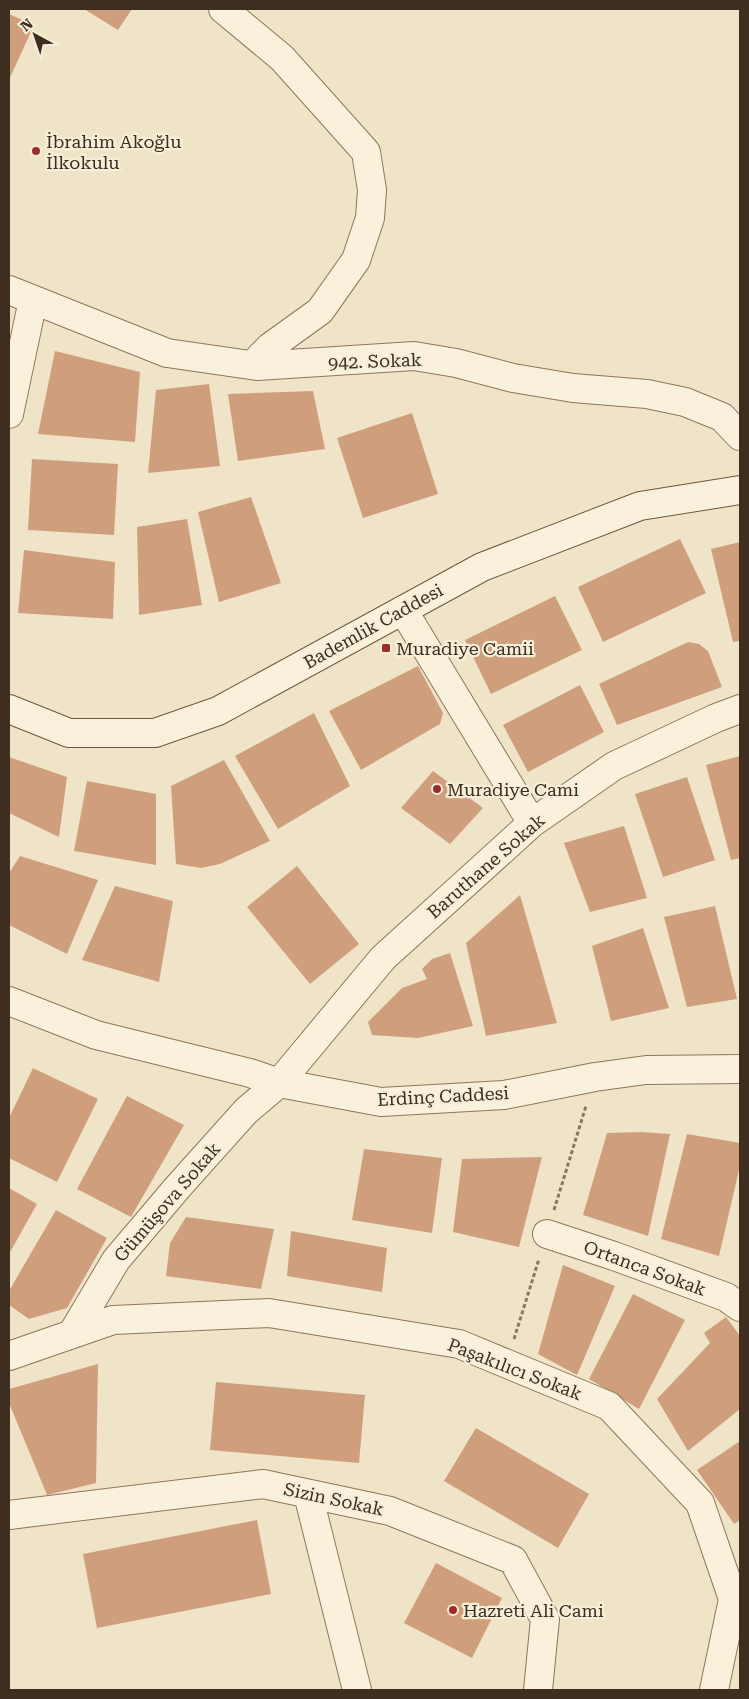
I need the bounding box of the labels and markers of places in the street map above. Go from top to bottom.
place label: İbrahim Akoğlu İlkokulu [46,131,181,173]
marker: İbrahim Akoğlu İlkokulu [30,145,42,157]
place label: Muradiye Camii [396,638,534,659]
marker: Muradiye Camii [380,642,392,654]
place label: Muradiye Cami [447,779,579,800]
marker: Muradiye Cami [431,783,443,795]
place label: Hazreti Ali Cami [463,1600,604,1621]
marker: Hazreti Ali Cami [447,1604,459,1616]

